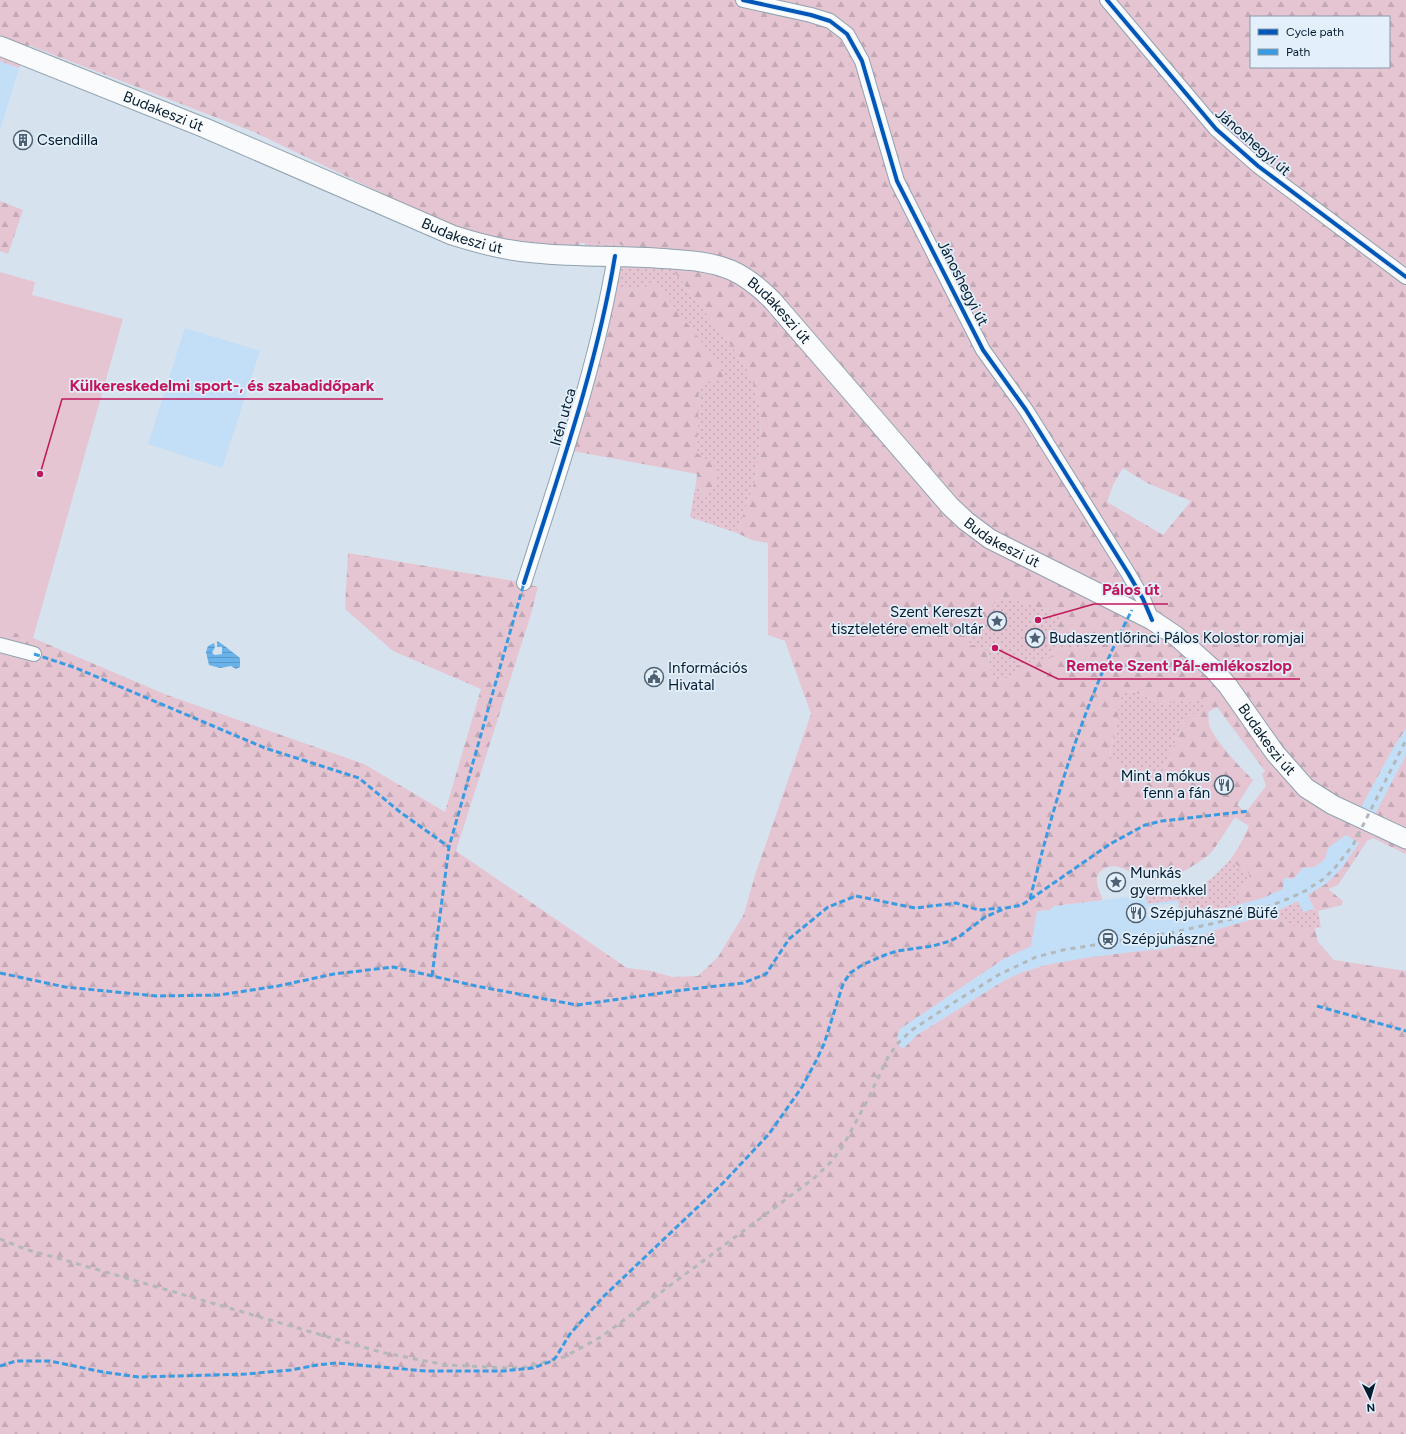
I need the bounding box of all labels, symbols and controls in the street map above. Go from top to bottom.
legend [1250,16,1390,68]
text: Cycle path [1286,25,1344,39]
text: Path [1286,45,1310,59]
street label: Budakeszi út [121,87,206,136]
street label: Jánoshegyi út [1212,104,1295,180]
building icon: Csendilla [12,129,34,151]
place label: Csendilla [37,131,98,149]
street label: Budakeszi út [419,214,505,258]
street label: Jánoshegyi út [934,237,992,329]
street label: Budakeszi út [744,273,815,348]
callout: Külkereskedelmi sport-, és szabadidőpark [62,371,383,399]
text: Külkereskedelmi sport-, és szabadidőpark [70,376,375,395]
street label: Irén utca [546,386,580,448]
street label: Budakeszi út [960,514,1043,572]
callout: Pálos út [1094,576,1168,604]
text: Pálos út [1102,580,1160,599]
place label: Szent Kereszt tiszteletére emelt oltár [831,603,983,638]
place icon: Szent Kereszt tiszteletére emelt oltár [986,610,1008,632]
place icon: Budaszentlőrinci Pálos Kolostor romjai [1024,627,1046,649]
place label: Budaszentlőrinci Pálos Kolostor romjai [1049,629,1304,647]
callout: Remete Szent Pál-emlékoszlop [1058,651,1300,679]
text: Remete Szent Pál-emlékoszlop [1066,656,1292,675]
place label: Információs Hivatal [668,659,747,694]
public building icon: Információs Hivatal [643,666,665,688]
street label: Budakeszi út [1234,700,1300,779]
place label: Mint a mókus fenn a fán [1121,767,1210,802]
restaurant icon: Mint a mókus fenn a fán [1213,774,1235,796]
place label: Munkás gyermekkel [1130,864,1207,899]
place icon: Munkás gyermekkel [1105,871,1127,893]
restaurant icon: Szépjuhászné Büfé [1125,902,1147,924]
place label: Szépjuhászné Büfé [1150,904,1278,922]
station icon: Szépjuhászné [1097,928,1119,950]
place label: Szépjuhászné [1122,930,1215,948]
north arrow [1350,1378,1390,1418]
text: N [1366,1401,1376,1414]

